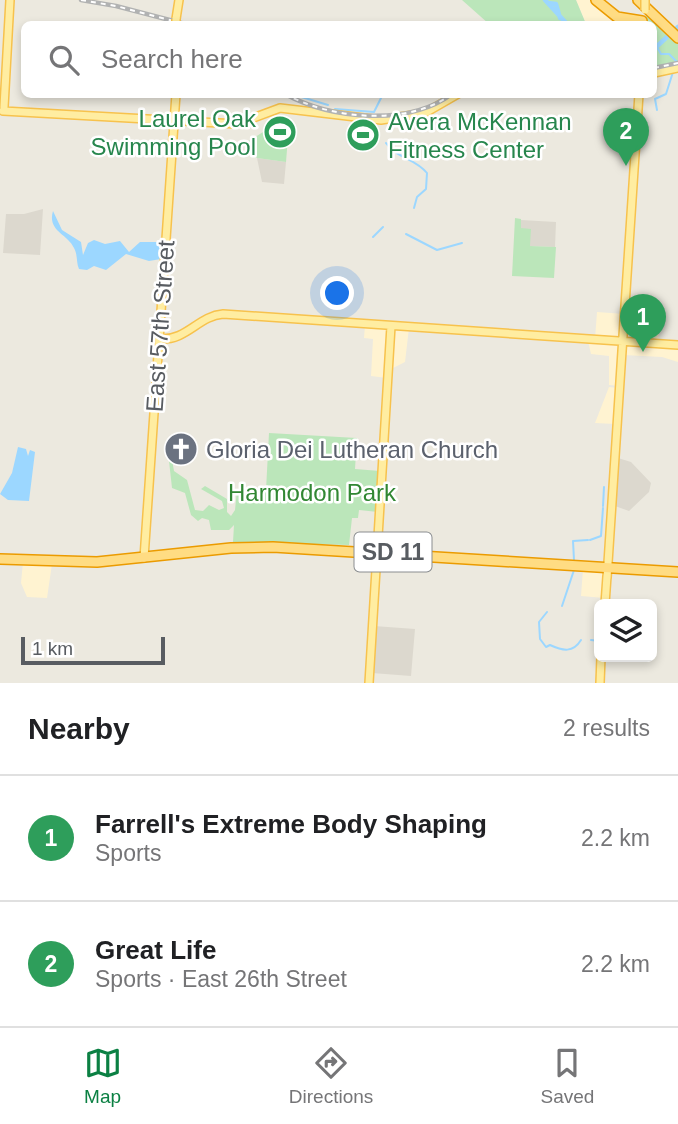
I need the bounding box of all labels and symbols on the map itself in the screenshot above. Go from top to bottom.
place label: Laurel Oak Swimming Pool [91,105,257,160]
place label: Avera McKennan Fitness Center [388,108,572,163]
pin: 2 [603,108,649,166]
sports icon: Laurel Oak Swimming Pool [261,113,299,151]
sports icon: Avera McKennan Fitness Center [344,116,382,154]
street label: East 57th Street [141,239,179,413]
your location [320,276,354,310]
pin: 1 [620,294,666,352]
church icon: Gloria Dei Lutheran Church [162,430,200,468]
place label: Gloria Dei Lutheran Church [206,436,498,463]
park label: Harmodon Park [228,479,397,506]
road number: SD 11 [354,532,432,572]
scale bar [21,634,164,666]

